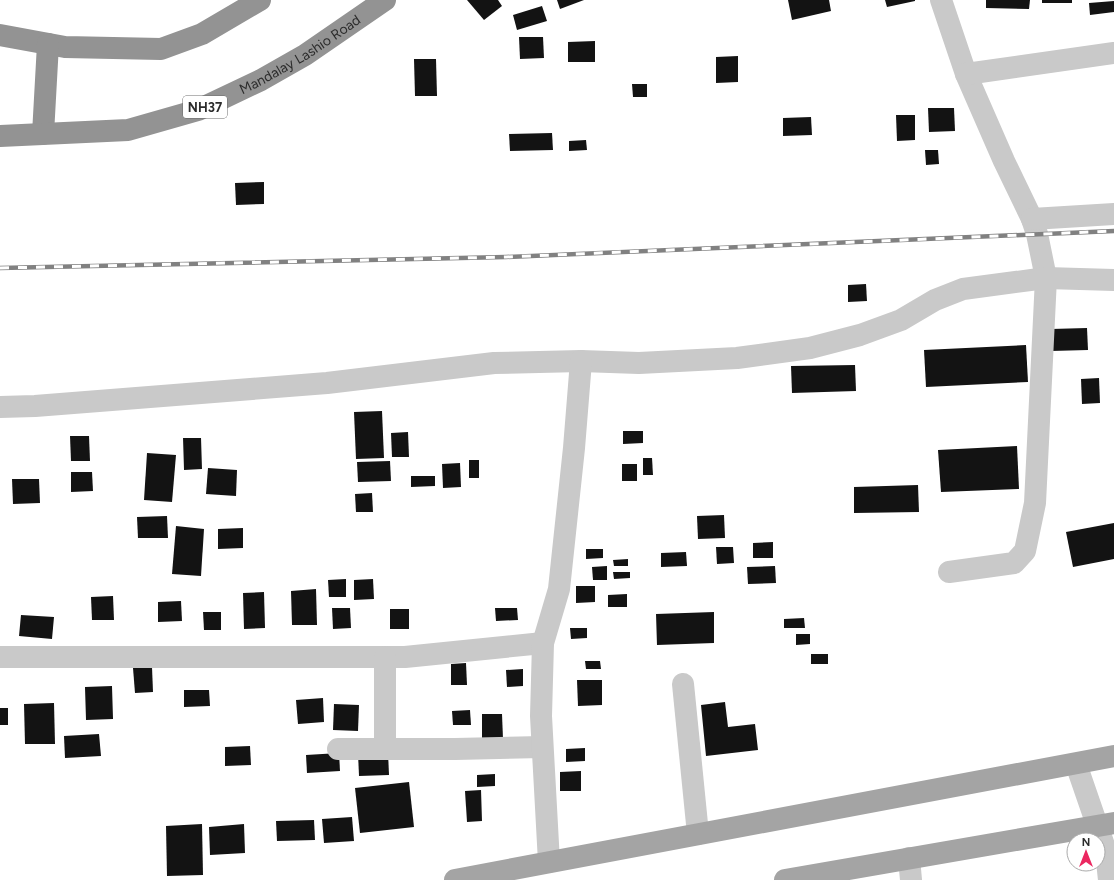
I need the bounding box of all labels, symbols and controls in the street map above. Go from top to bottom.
street label: Mandalay Lashio Road [236,11,364,98]
road number: NH37 [183,96,227,118]
north arrow [1066,832,1106,872]
text: N [1082,836,1090,849]

